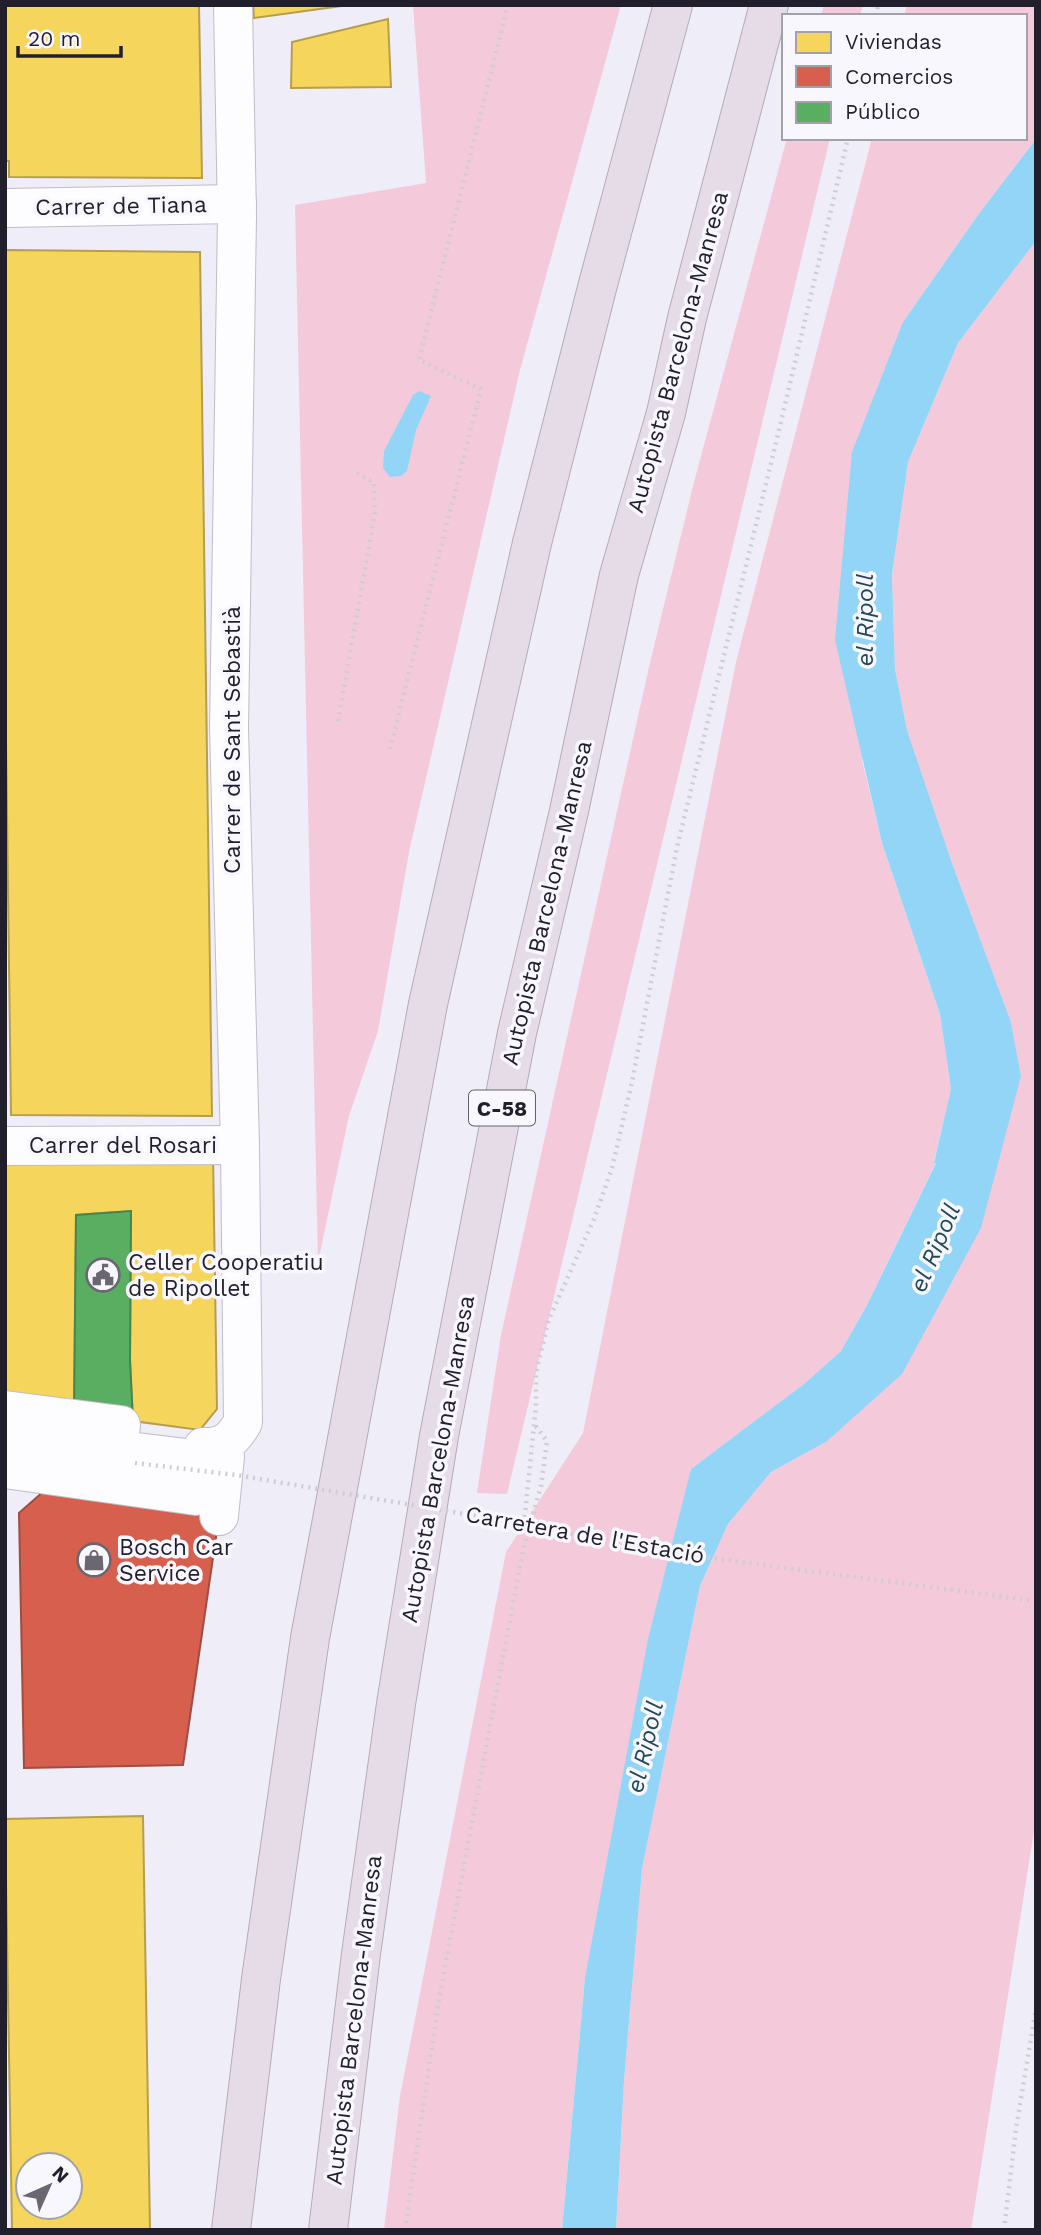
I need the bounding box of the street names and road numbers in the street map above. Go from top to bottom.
street label: Autopista Barcelona-Manresa [622,188,734,516]
street label: Carrer de Tiana [35,191,207,221]
street label: Carrer de Sant Sebastià [219,606,246,874]
street label: Autopista Barcelona-Manresa [496,738,598,1068]
road number: C-58 [469,1090,535,1126]
street label: Carrer del Rosari [29,1132,217,1159]
street label: Autopista Barcelona-Manresa [396,1293,480,1625]
street label: Carretera de l'Estació [463,1501,707,1569]
street label: Autopista Barcelona-Manresa [320,1854,388,2186]

